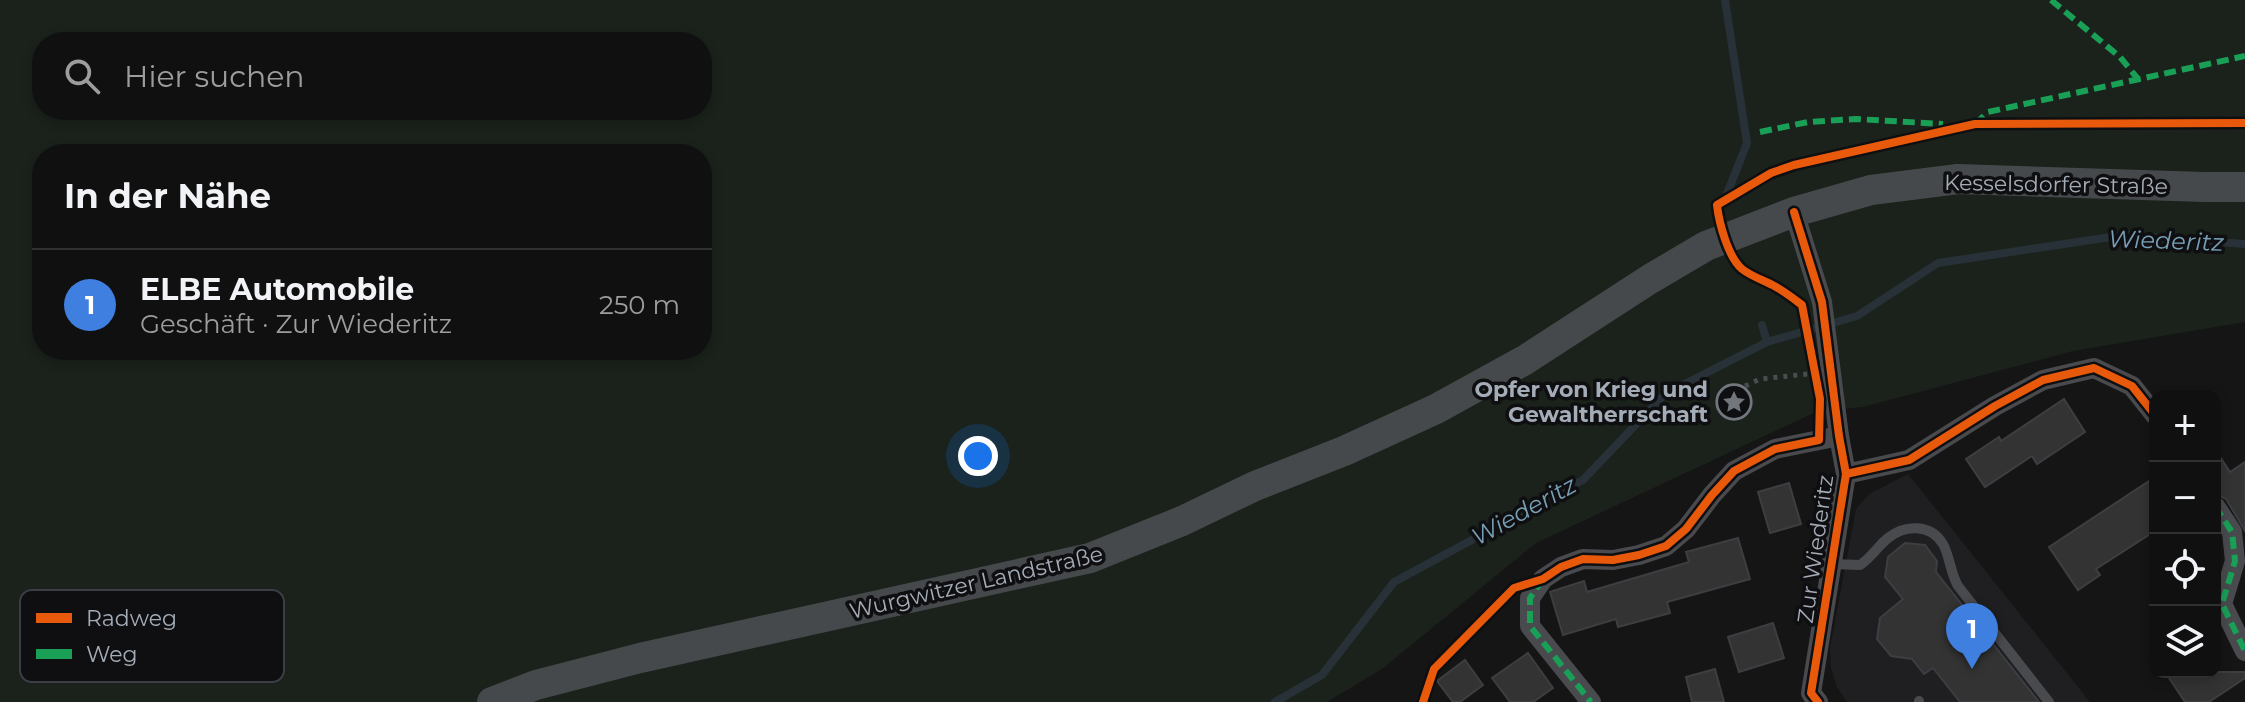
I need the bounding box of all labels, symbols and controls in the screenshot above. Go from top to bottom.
search box [32,32,712,120]
icon: search [60,54,104,98]
text: Hier suchen [124,58,305,95]
street label: Kesselsdorfer Straße [1944,169,2168,200]
text: In der Nähe [64,175,271,217]
water label: Wiederitz [2108,224,2225,257]
text: ELBE Automobile [140,271,414,308]
text: 1 [85,289,95,321]
text: 250 m [599,289,680,321]
text: Geschäft · Zur Wiederitz [140,308,452,340]
place label: Opfer von Krieg und Gewaltherrschaft [1474,376,1708,428]
place icon: Opfer von Krieg und Gewaltherrschaft [1715,383,1753,421]
map controls [2149,390,2221,678]
button: + [2149,390,2221,462]
your location [958,436,998,476]
button: − [2149,462,2221,534]
water label: Wiederitz [1466,470,1582,551]
street label: Zur Wiederitz [1792,473,1839,625]
button: locate [2149,534,2221,606]
street label: Wurgwitzer Landstraße [847,540,1106,625]
legend [20,590,284,682]
pin: 1 [1946,603,1998,669]
text: Radweg [86,605,177,632]
button: layers [2149,606,2221,678]
text: Weg [86,641,138,668]

